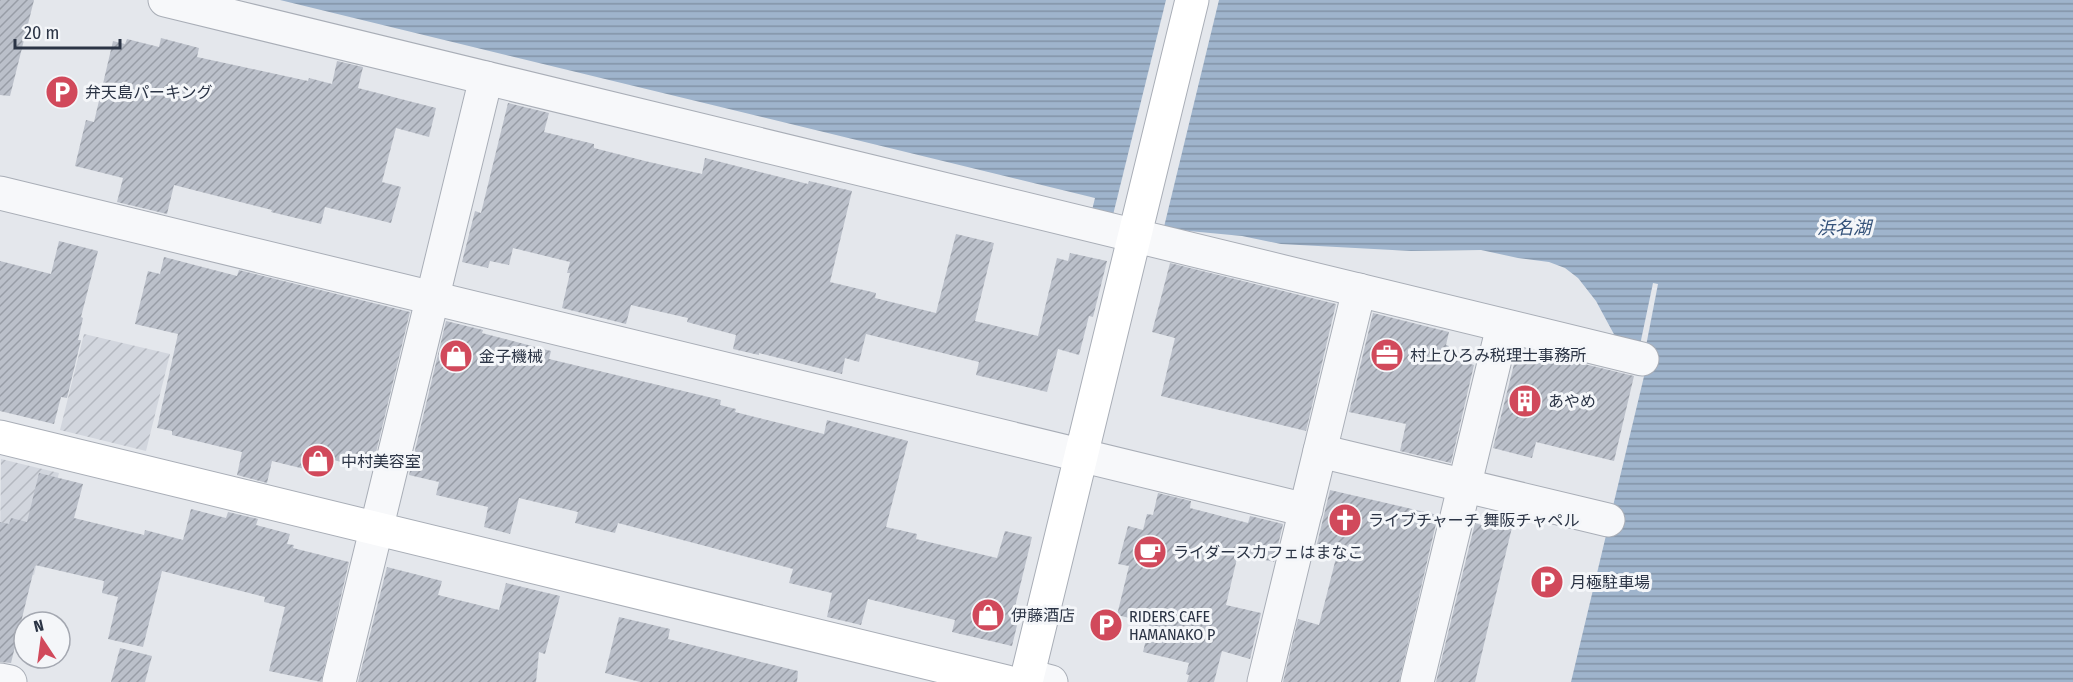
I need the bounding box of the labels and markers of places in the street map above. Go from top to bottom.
parking icon: 弁天島パーキング [44,74,80,110]
place label: 弁天島パーキング [85,83,213,102]
office icon: 村上ひろみ税理士事務所 [1369,337,1405,373]
shop icon: 金子機械 [438,338,474,374]
place label: 村上ひろみ税理士事務所 [1410,346,1586,365]
place label: 金子機械 [479,347,543,366]
building icon: あやめ [1507,383,1543,419]
place label: あやめ [1548,392,1596,411]
shop icon: 中村美容室 [300,443,336,479]
place label: 中村美容室 [341,452,421,471]
church icon: ライブチャーチ 舞阪チャペル [1327,502,1363,538]
place label: ライブチャーチ 舞阪チャペル [1368,511,1579,530]
cafe icon: ライダースカフェはまなこ [1132,534,1168,570]
place label: ライダースカフェはまなこ [1173,543,1364,562]
parking icon: 月極駐車場 [1529,564,1565,600]
place label: 月極駐車場 [1570,573,1650,592]
shop icon: 伊藤酒店 [970,597,1006,633]
place label: 伊藤酒店 [1011,606,1075,625]
parking icon: RIDERS CAFE HAMANAKO P [1088,607,1124,643]
place label: RIDERS CAFE HAMANAKO P [1129,607,1215,644]

